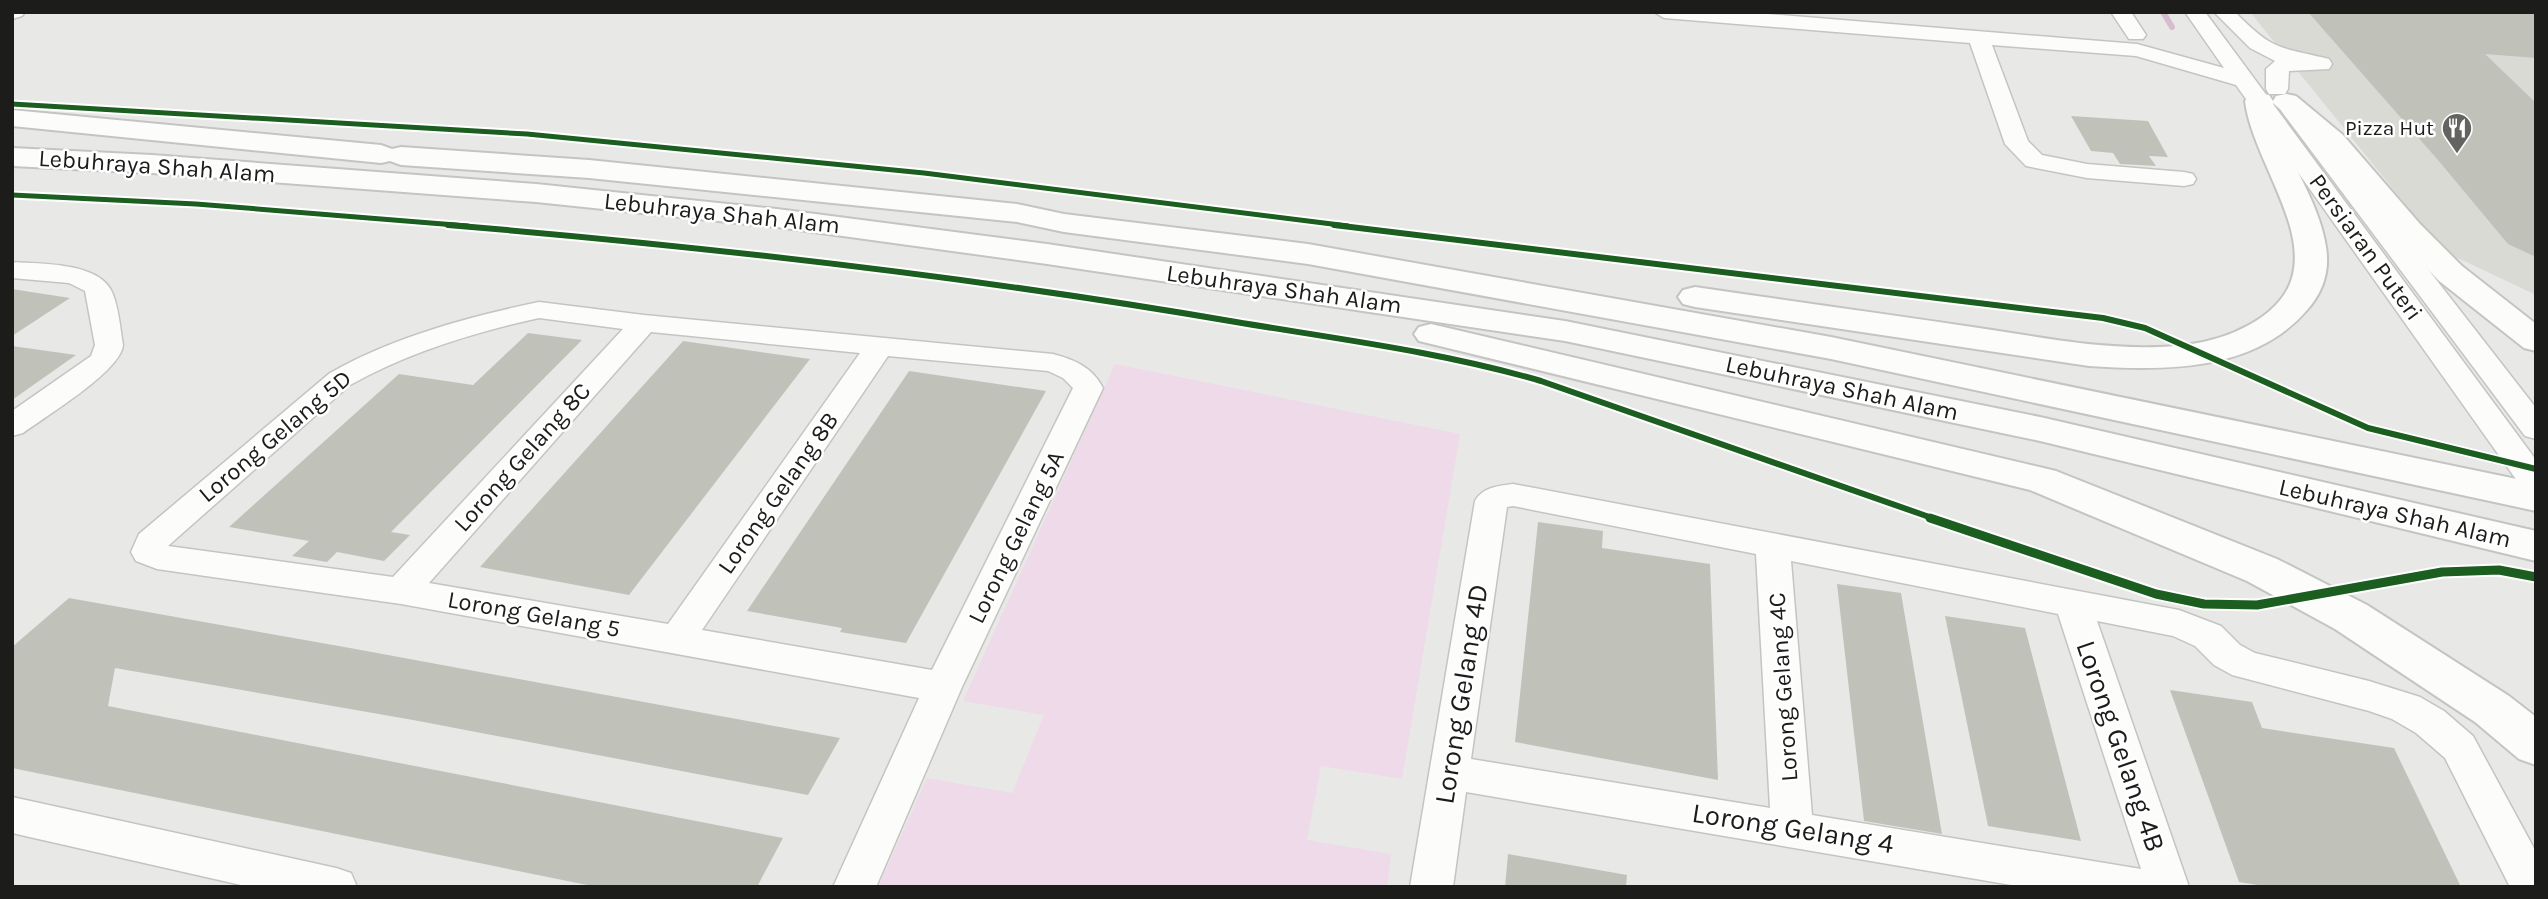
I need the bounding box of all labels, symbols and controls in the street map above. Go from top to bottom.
restaurant icon: Pizza Hut [2440,111,2474,155]
place label: Pizza Hut [2345,116,2434,140]
street label: Lebuhraya Shah Alam [38,144,276,188]
street label: Persiaran Puteri [2303,168,2429,326]
street label: Lebuhraya Shah Alam [603,187,841,239]
street label: Lebuhraya Shah Alam [1165,259,1403,319]
street label: Lebuhraya Shah Alam [1723,350,1961,426]
street label: Lorong Gelang 5D [193,364,357,508]
street label: Lorong Gelang 8C [448,377,596,537]
street label: Lorong Gelang 8B [712,407,844,579]
street label: Lorong Gelang 5A [962,446,1070,628]
street label: Lebuhraya Shah Alam [2276,473,2514,553]
street label: Lorong Gelang 4D [1427,582,1495,806]
street label: Lorong Gelang 5 [445,585,623,643]
street label: Lorong Gelang 4C [1762,592,1804,782]
street label: Lorong Gelang 4B [2069,636,2173,856]
street label: Lorong Gelang 4 [1690,796,1897,860]

